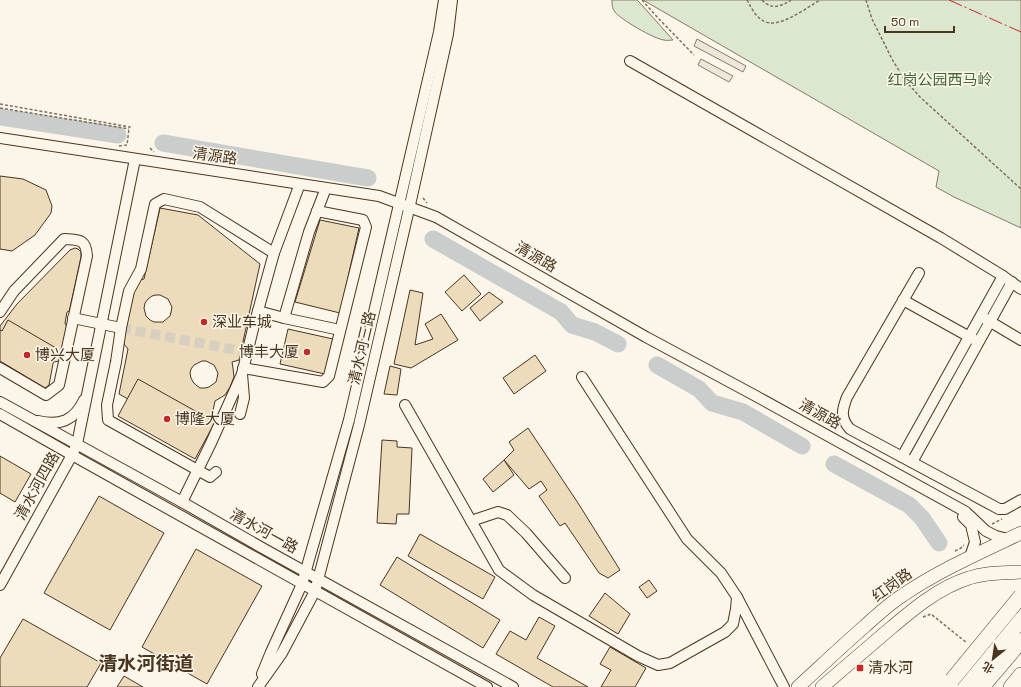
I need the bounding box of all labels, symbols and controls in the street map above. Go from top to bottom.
scale bar [885,8,954,34]
text: 50 m [891,14,919,30]
park label: 红岗公园西马岭 [887,70,993,89]
street label: 清源路 [191,143,239,168]
street label: 清源路 [512,237,560,276]
street label: 清水河三路 [344,309,379,387]
place label: 深业车城 [212,312,272,331]
marker: 深业车城 [199,317,209,327]
place label: 博丰大厦 [239,342,299,361]
place label: 博兴大厦 [35,345,95,364]
marker: 博丰大厦 [302,347,312,357]
marker: 博兴大厦 [22,350,32,360]
street label: 清源路 [796,394,845,433]
place label: 博隆大厦 [175,409,235,428]
marker: 博隆大厦 [162,414,172,424]
street label: 清水河四路 [10,448,63,523]
street label: 清水河一路 [227,504,302,557]
street label: 红岗路 [868,564,915,606]
north arrow [973,639,1013,679]
district label: 清水河街道 [98,651,194,676]
place label: 清水河 [868,658,913,677]
text: 北 [980,659,996,676]
marker: 清水河 [855,663,865,673]

